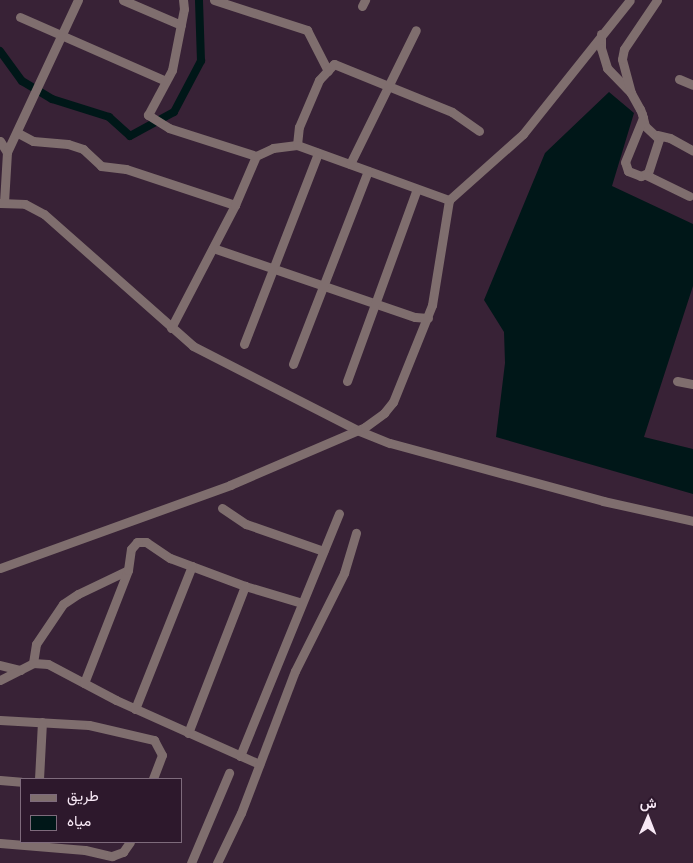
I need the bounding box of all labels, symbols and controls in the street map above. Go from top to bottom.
legend [20,778,182,843]
text: طريق [67,786,99,806]
north arrow [623,793,673,843]
text: ش [640,794,657,812]
text: مياه [67,811,91,831]

